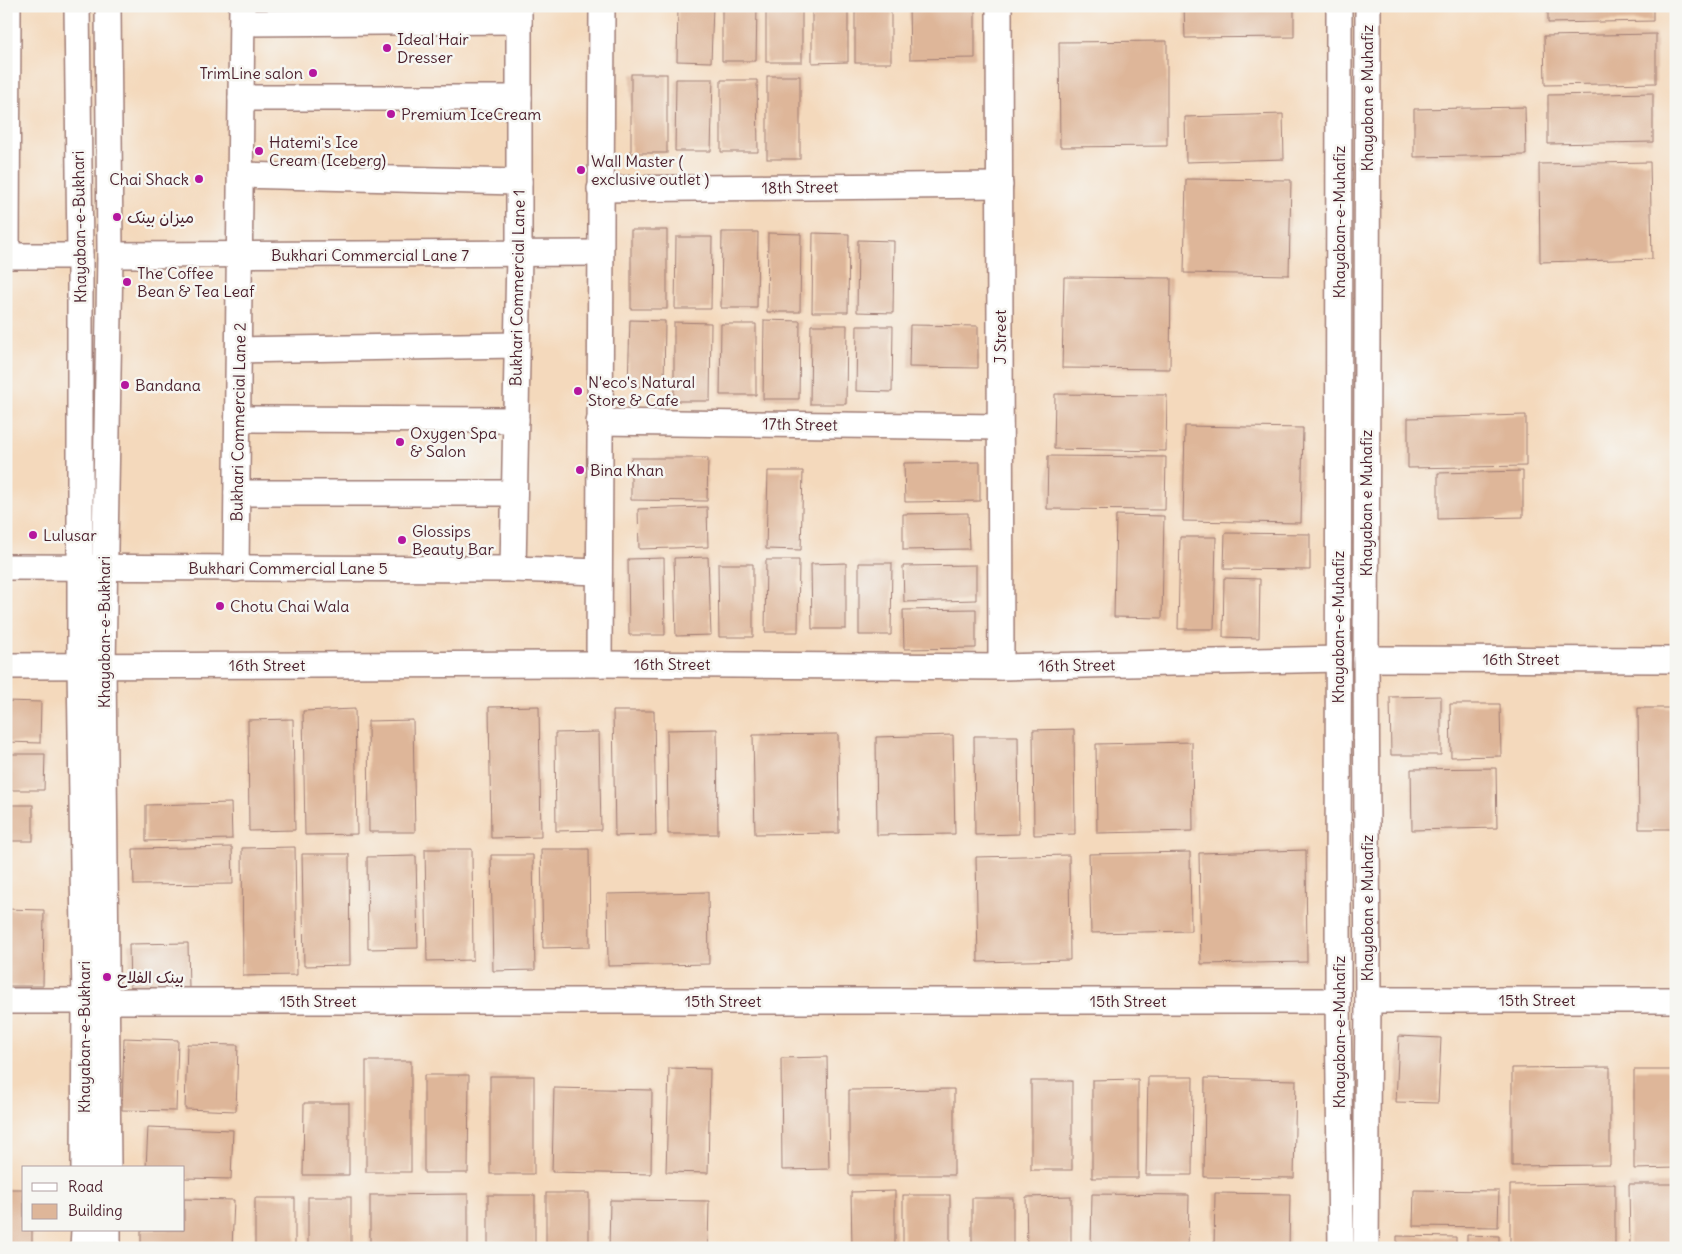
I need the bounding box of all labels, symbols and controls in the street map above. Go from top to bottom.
street label: Khayaban e Muhafiz [1357,24,1377,171]
place label: Ideal Hair Dresser [397,29,469,67]
marker: Ideal Hair Dresser [381,42,393,54]
place label: TrimLine salon [199,63,303,83]
marker: TrimLine salon [307,67,319,79]
place label: Premium IceCream [401,104,541,124]
marker: Premium IceCream [385,108,397,120]
place label: Hatemi's Ice Cream (Iceberg) [269,132,386,170]
marker: Hatemi's Ice Cream (Iceberg) [253,145,265,157]
street label: Khayaban-e-Muhafiz [1329,145,1349,298]
street label: Khayaban-e-Bukhari [68,151,90,303]
place label: Wall Master ( exclusive outlet ) [591,151,709,189]
marker: Wall Master ( exclusive outlet ) [575,164,587,176]
place label: Chai Shack [109,169,189,189]
marker: Chai Shack [193,173,205,185]
street label: 18th Street [761,176,839,198]
street label: Bukhari Commercial Lane 1 [505,189,529,387]
place label: میزان بینک [127,207,194,227]
marker: میزان بینک [111,211,123,223]
street label: Bukhari Commercial Lane 7 [271,245,469,265]
place label: The Coffee Bean & Tea Leaf [137,263,255,301]
marker: The Coffee Bean & Tea Leaf [121,276,133,288]
street label: J Street [990,309,1010,364]
street label: Bukhari Commercial Lane 2 [226,322,250,522]
place label: N'eco's Natural Store & Cafe [588,372,695,410]
place label: Bandana [135,375,201,395]
marker: Bandana [119,379,131,391]
marker: N'eco's Natural Store & Cafe [572,385,584,397]
street label: 17th Street [762,413,838,435]
place label: Oxygen Spa & Salon [410,423,497,461]
street label: Khayaban e Muhafiz [1356,429,1376,576]
marker: Oxygen Spa & Salon [394,436,406,448]
place label: Bina Khan [590,460,664,480]
marker: Bina Khan [574,464,586,476]
place label: Glossips Beauty Bar [412,521,494,559]
place label: Lulusar [43,525,97,545]
marker: Lulusar [27,529,39,541]
marker: Glossips Beauty Bar [396,534,408,546]
street label: Khayaban-e-Muhafiz [1328,550,1348,703]
street label: Khayaban-e-Bukhari [94,556,114,708]
street label: Bukhari Commercial Lane 5 [188,558,388,578]
place label: Chotu Chai Wala [230,596,349,616]
marker: Chotu Chai Wala [214,600,226,612]
street label: 16th Street [1483,649,1560,669]
street label: 16th Street [634,654,711,674]
street label: 16th Street [1038,654,1116,676]
street label: 16th Street [229,655,306,675]
street label: Khayaban e Muhafiz [1357,834,1377,981]
street label: Khayaban-e-Muhafiz [1329,955,1349,1108]
street label: Khayaban-e-Bukhari [74,961,94,1113]
place label: بینک الفلاح [117,967,184,988]
marker: بینک الفلاح [101,971,113,983]
street label: 15th Street [1499,990,1576,1010]
street label: 15th Street [280,991,357,1011]
street label: 15th Street [685,991,762,1011]
street label: 15th Street [1090,991,1167,1011]
legend [22,1166,185,1232]
text: Road [68,1177,103,1196]
text: Building [68,1201,123,1220]

